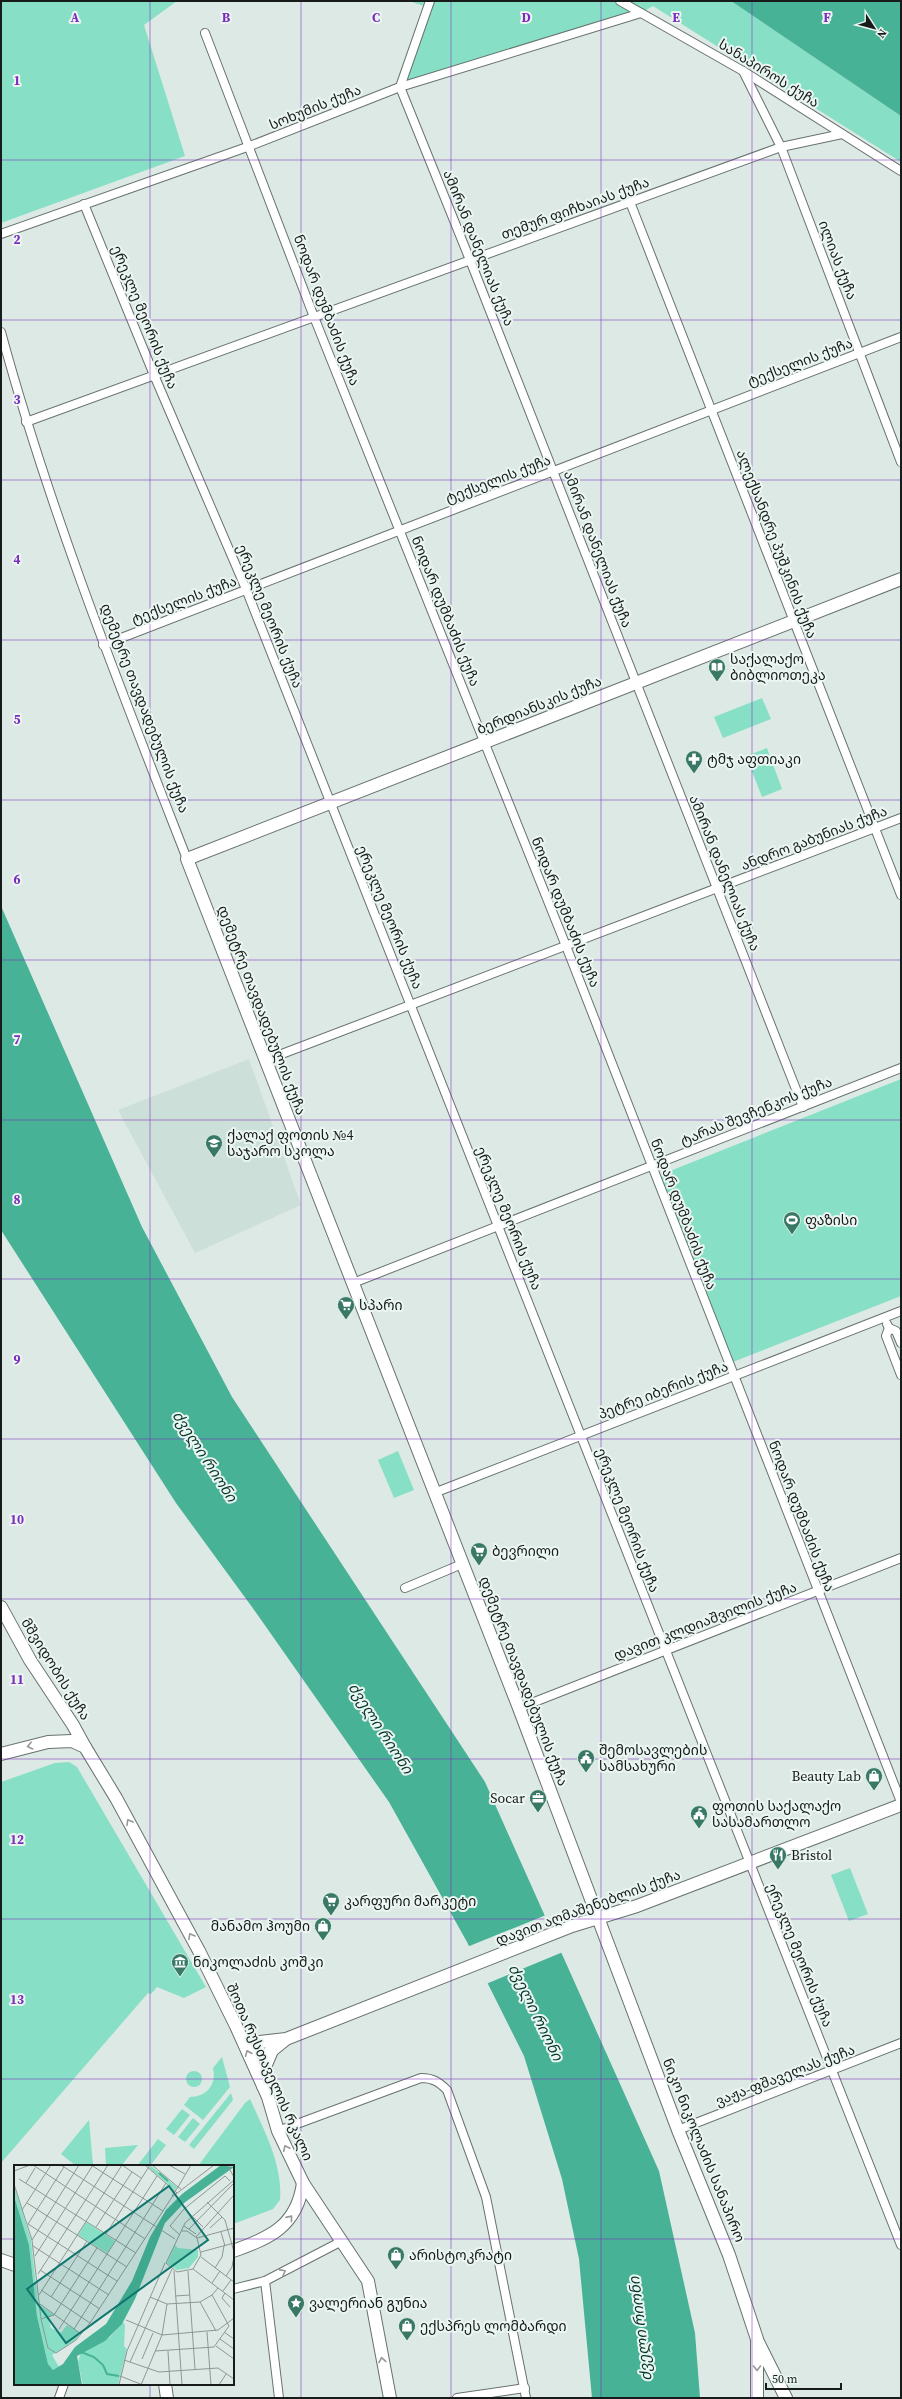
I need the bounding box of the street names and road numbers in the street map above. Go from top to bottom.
street label: სანაპიროს ქუჩა [715,34,823,112]
street label: სოხუმის ქუჩა [266,79,364,135]
street label: ამირან დანელიას ქუჩა [438,167,520,329]
street label: თემურ ფიჩხაიას ქუჩა [498,172,652,244]
street label: ილიას ქუჩა [814,217,862,303]
street label: ნოდარ დუმბაძის ქუჩა [289,232,365,388]
street label: ერეკლე მეორის ქუჩა [107,242,183,392]
street label: ტექსელის ქუჩა [744,333,856,391]
street label: ალექსანდრე პუშკინის ქუჩა [732,447,822,641]
street label: ტექსელის ქუჩა [442,450,554,508]
street label: ამირან დანელიას ქუჩა [559,468,637,630]
street label: ნოდარ დუმბაძის ქუჩა [407,533,485,689]
street label: ერეკლე მეორის ქუჩა [232,541,308,691]
street label: ტექსელის ქუჩა [128,571,240,629]
street label: დემეტრე თავდადებულის ქუჩა [96,600,194,816]
street label: ბერდიანსკის ქუჩა [474,671,604,739]
street label: ამირან დანელიას ქუჩა [684,792,766,954]
street label: ანდრო გაბუნიას ქუჩა [738,801,890,875]
street label: ნოდარ დუმბაძის ქუჩა [527,834,605,990]
street label: ერეკლე მეორის ქუჩა [352,842,428,992]
street label: დემეტრე თავდადებულის ქუჩა [213,902,311,1118]
street label: ტარას შევჩენკოს ქუჩა [677,1071,835,1151]
street label: ნოდარ დუმბაძის ქუჩა [646,1136,722,1292]
street label: ერეკლე მეორის ქუჩა [471,1143,547,1293]
street label: პეტრე იბერის ქუჩა [595,1356,731,1424]
street label: ნოდარ დუმბაძის ქუჩა [764,1438,840,1594]
street label: ერეკლე მეორის ქუჩა [591,1445,665,1595]
street label: დემეტრე თავდადებულის ქუჩა [475,1573,573,1789]
street label: დავით კლდიაშვილის ქუჩა [611,1577,799,1665]
street label: მშვიდობის ქუჩა [16,1614,96,1724]
street label: დავით აღმაშენებლის ქუჩა [493,1864,683,1950]
street label: ერეკლე მეორის ქუჩა [762,1880,838,2030]
street label: შოთა რუსთაველის რკალი [222,1980,318,2164]
street label: ვაჟა-ფშაველას ქუჩა [712,2039,858,2111]
street label: ნიკო ნიკოლაძის სანაპირო [658,2055,750,2245]

